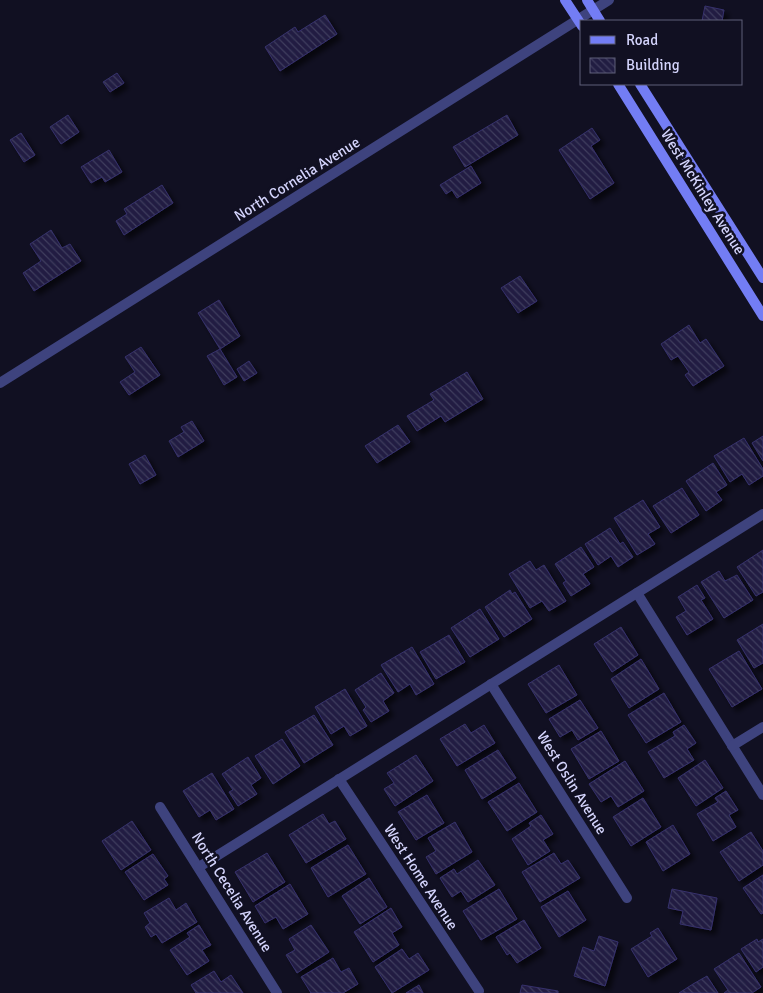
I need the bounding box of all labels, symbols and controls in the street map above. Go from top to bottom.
legend [580,20,743,85]
text: Road [626,31,658,49]
text: Building [626,56,680,74]
street label: West McKinley Avenue [657,126,749,258]
street label: North Cornelia Avenue [231,133,363,225]
street label: West Oslin Avenue [533,728,611,838]
street label: West Home Avenue [380,821,462,933]
street label: North Cecelia Avenue [188,829,276,955]

